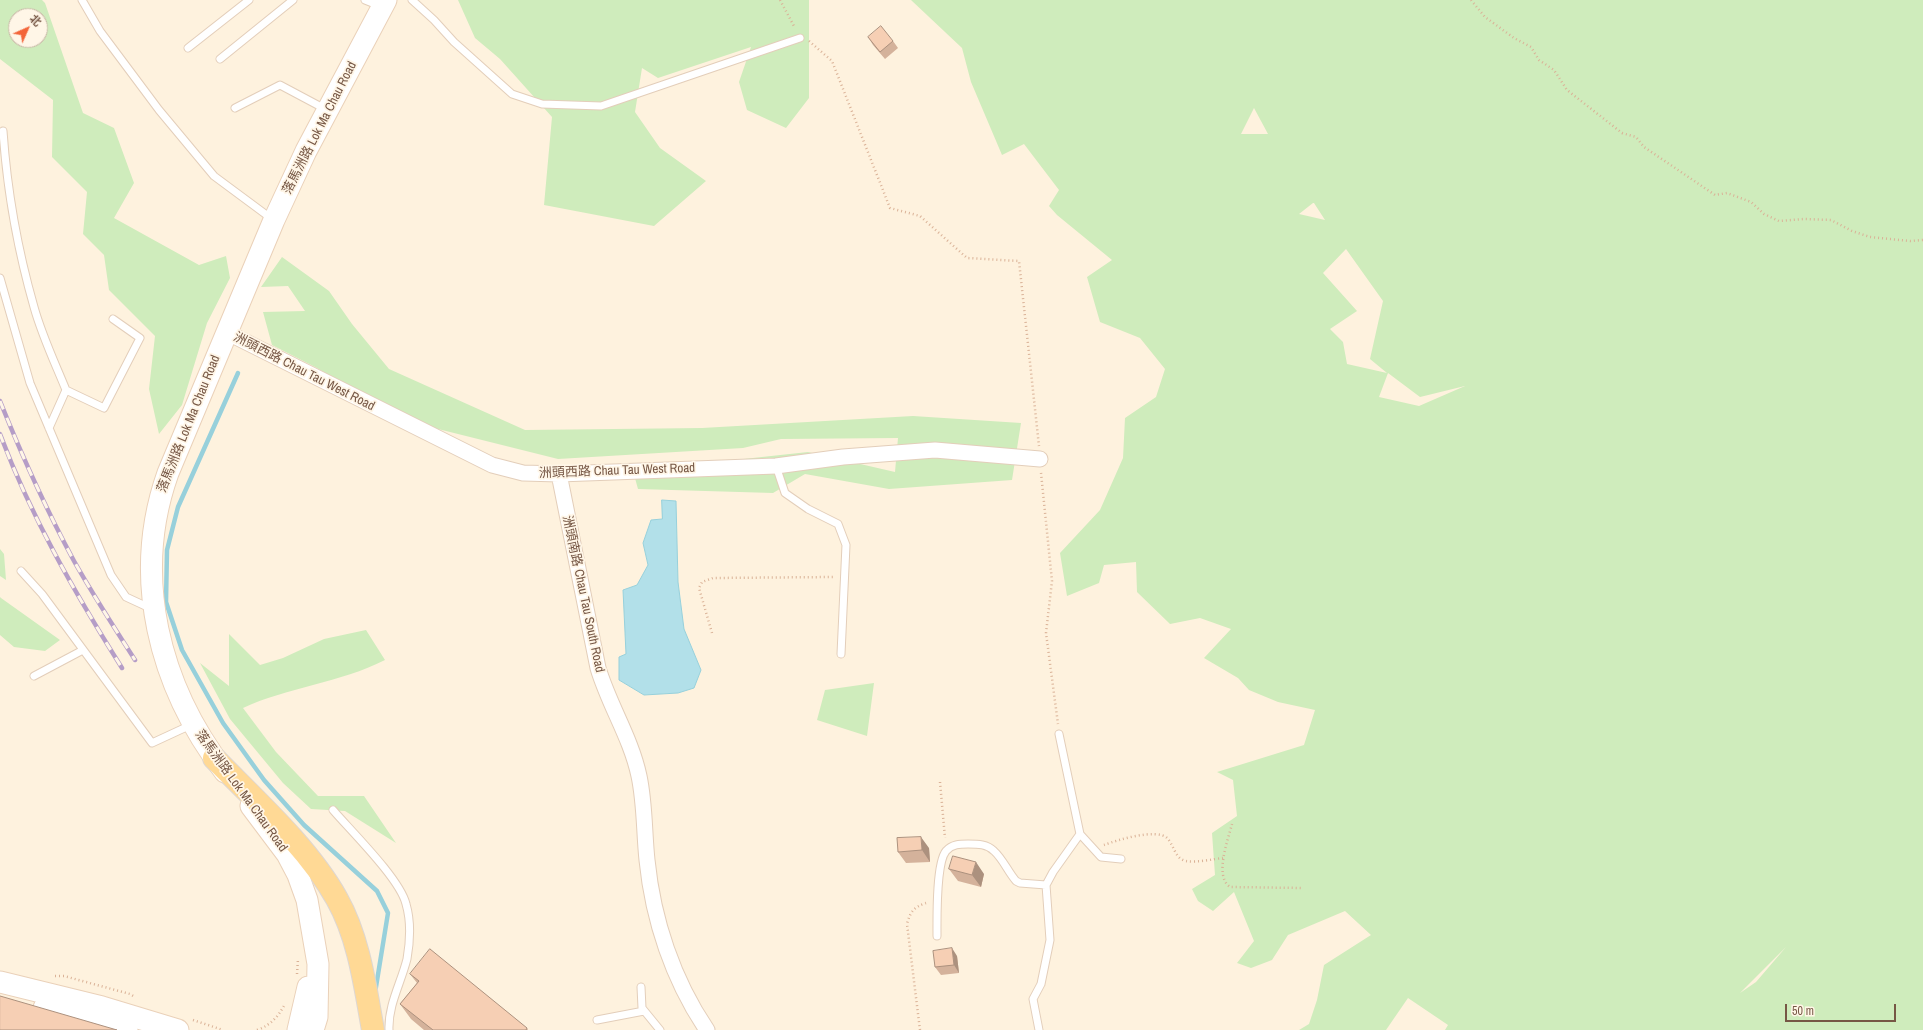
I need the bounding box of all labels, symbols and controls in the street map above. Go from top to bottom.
north arrow [8,8,48,48]
text: 北 [27,11,45,29]
street label: 落馬洲路 Lok Ma Chau Road [280,59,360,197]
street label: 洲頭西路 Chau Tau West Road [231,330,377,414]
street label: 落馬洲路 Lok Ma Chau Road [154,353,224,495]
street label: 洲頭西路 Chau Tau West Road [539,460,695,482]
street label: 洲頭南路 Chau Tau South Road [559,514,607,674]
street label: 落馬洲路 Lok Ma Chau Road [192,727,290,855]
scale bar [1787,996,1898,1022]
text: 50 m [1792,1003,1814,1019]

